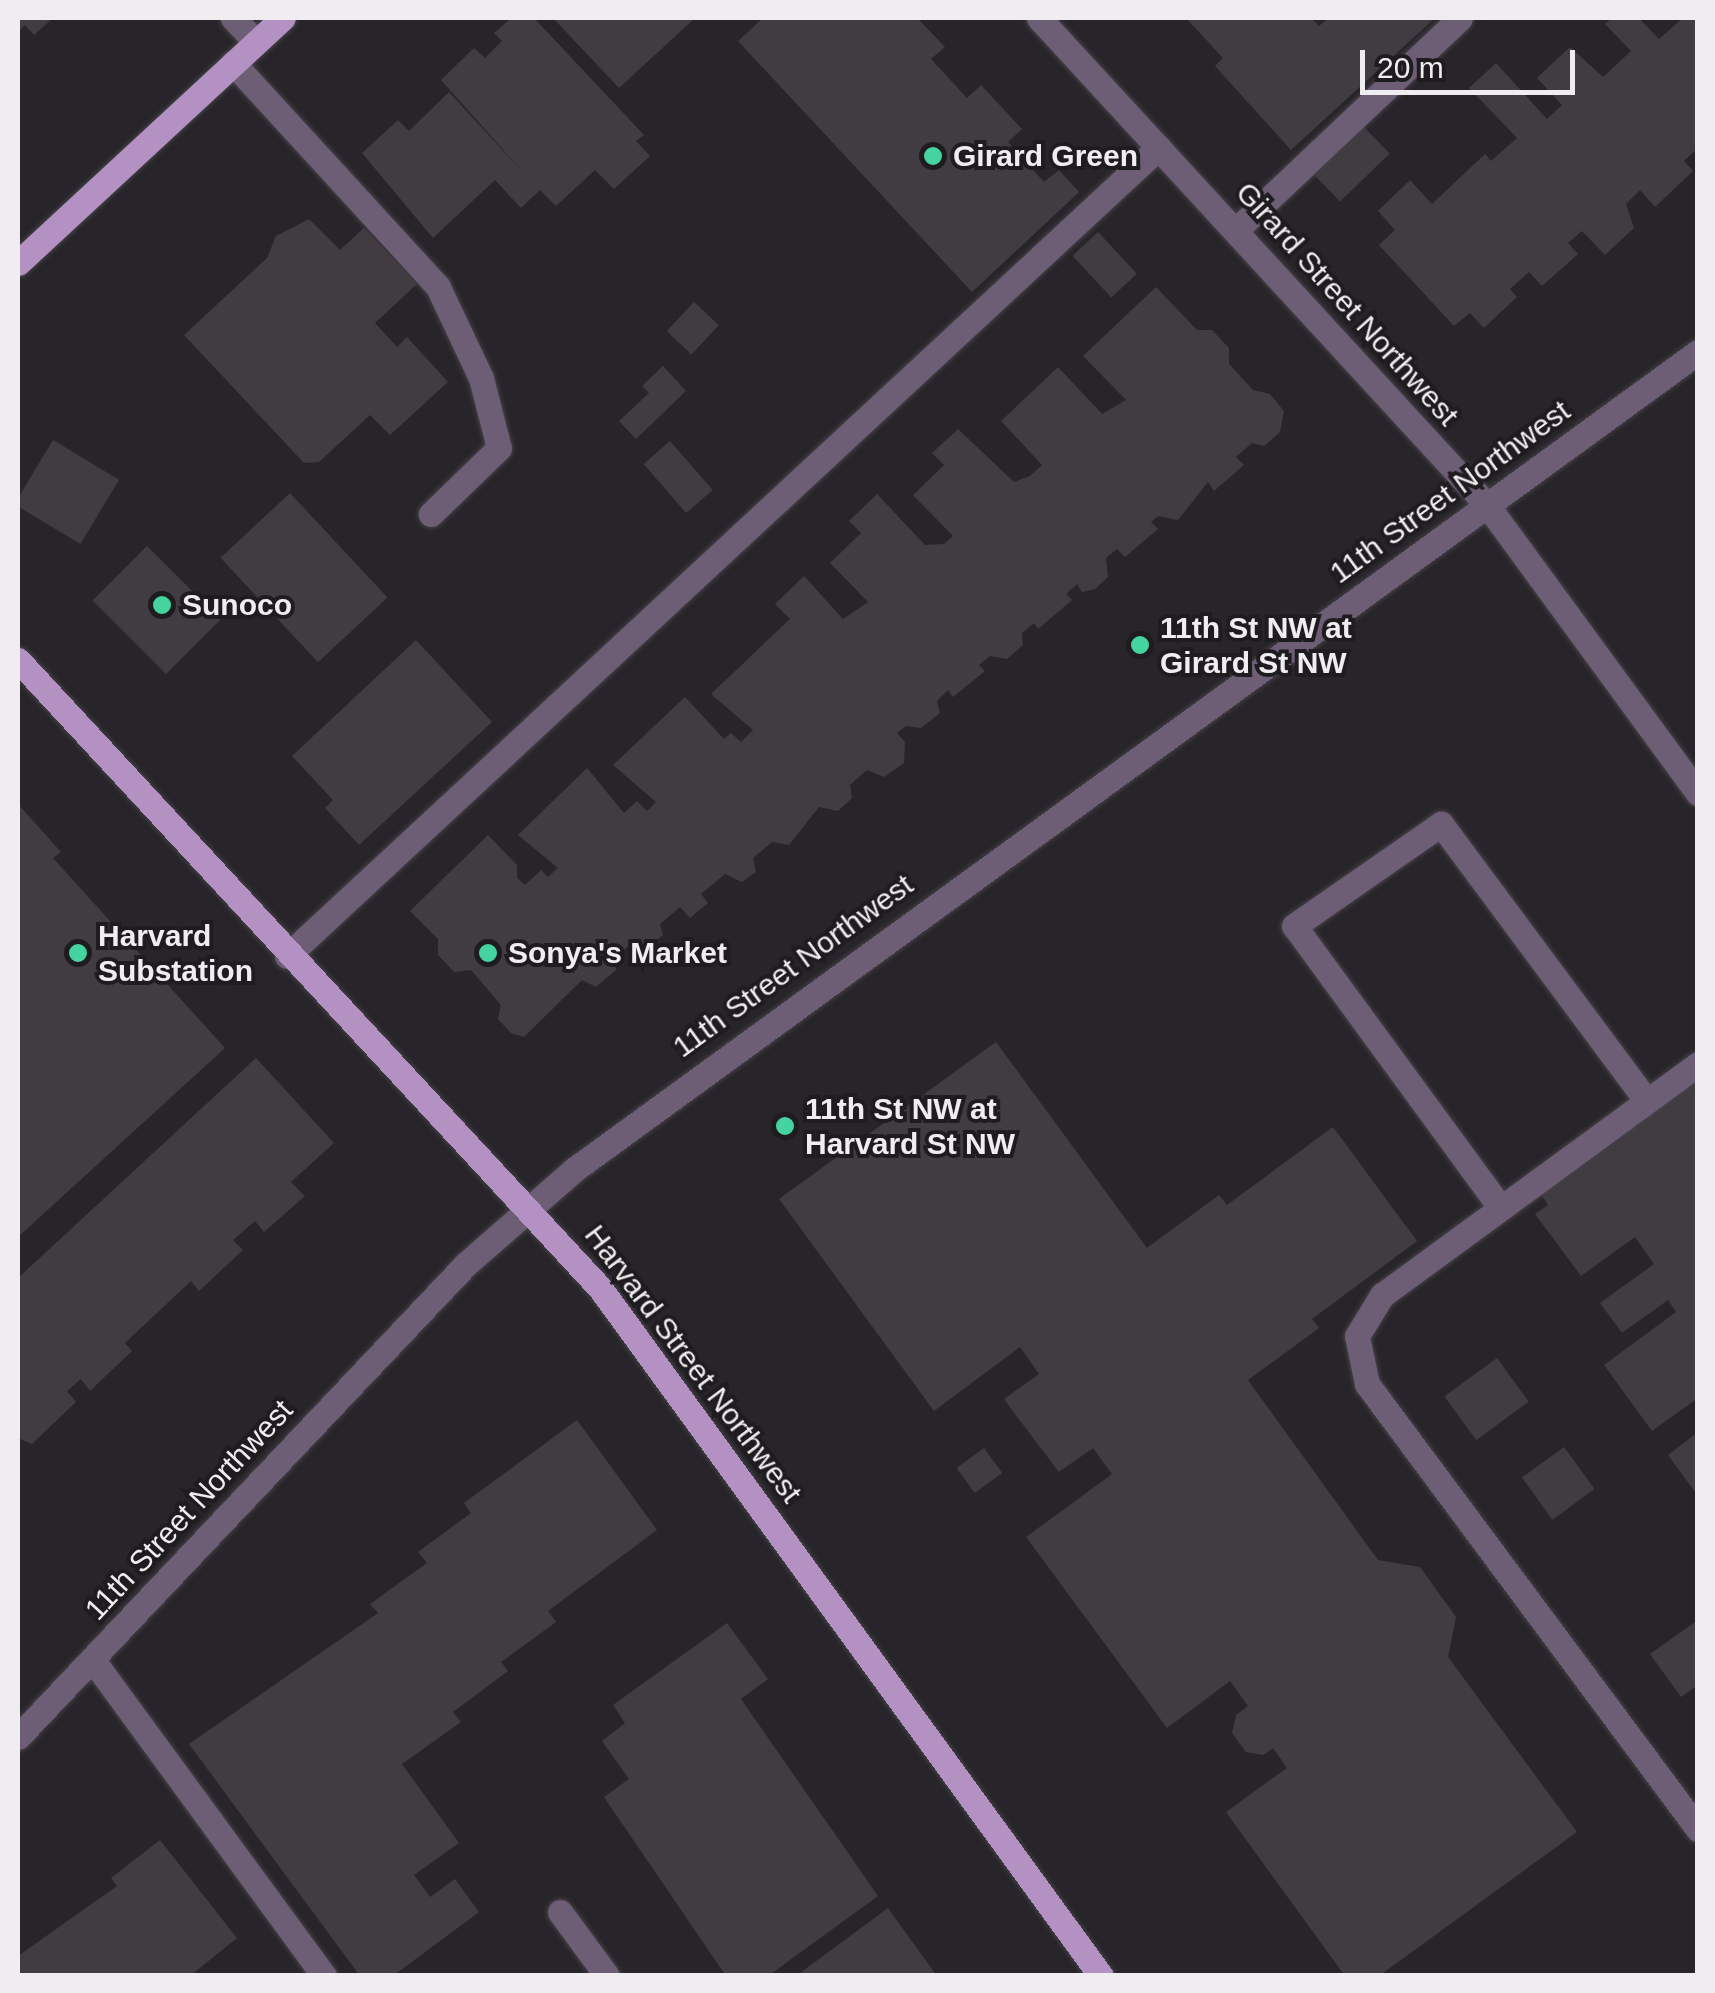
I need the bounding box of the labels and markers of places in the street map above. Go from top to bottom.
place label: Girard Green [953,138,1138,174]
marker: Girard Green [922,145,944,167]
place label: Sunoco [182,587,292,623]
marker: Sunoco [151,594,173,616]
place label: 11th St NW at Girard St NW [1160,610,1352,680]
marker: 11th St NW at Girard St NW [1129,634,1151,656]
place label: Harvard Substation [98,918,253,988]
place label: Sonya's Market [508,935,727,971]
marker: Harvard Substation [67,942,89,964]
marker: Sonya's Market [477,942,499,964]
place label: 11th St NW at Harvard St NW [805,1091,1015,1162]
marker: 11th St NW at Harvard St NW [774,1115,796,1137]

